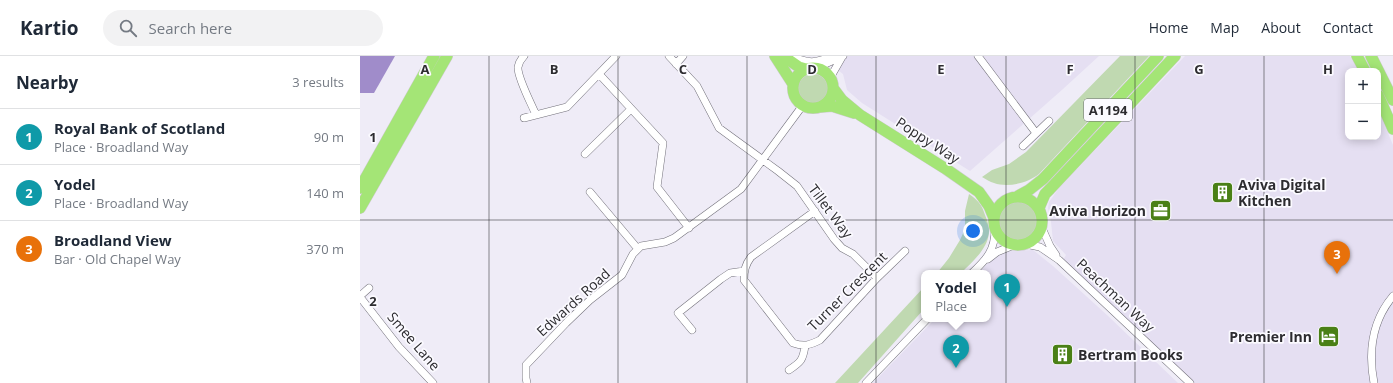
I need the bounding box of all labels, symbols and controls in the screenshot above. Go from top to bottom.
search box [103,10,383,46]
text: Kartio [20,15,79,41]
icon: search [117,17,139,39]
text: Search here [149,18,232,38]
text: Home [1149,18,1188,37]
text: Map [1210,18,1239,37]
text: About [1261,18,1301,37]
text: Contact [1323,18,1373,37]
text: A [421,60,430,78]
text: B [550,60,559,78]
text: C [679,60,687,78]
text: D [807,60,817,78]
text: E [937,60,945,78]
text: F [1066,60,1074,78]
text: G [1194,60,1204,78]
text: H [1323,60,1333,78]
map controls [1345,68,1381,140]
button: + [1345,68,1381,104]
text: Nearby [16,71,78,94]
text: 3 results [292,73,344,91]
road number: A1194 [1084,99,1132,121]
button: − [1345,104,1381,140]
street label: Poppy Way [892,112,964,168]
text: Royal Bank of Scotland [54,118,225,138]
text: 1 [25,128,33,146]
text: 90 m [314,128,344,146]
text: 1 [369,128,377,146]
text: Place · Broadland Way [54,138,188,156]
text: Yodel [54,174,96,194]
place label: Aviva Digital Kitchen [1238,175,1326,210]
building icon: Aviva Digital Kitchen [1209,179,1235,205]
street label: Tillet Way [805,180,858,242]
text: 2 [25,184,33,202]
text: 140 m [306,184,344,202]
text: Place · Broadland Way [54,194,188,212]
office icon: Aviva Horizon [1148,197,1174,223]
place label: Aviva Horizon [1049,201,1146,220]
your location [963,221,983,241]
text: Broadland View [54,230,172,250]
text: 3 [25,240,33,258]
text: 370 m [306,240,344,258]
pin: 3 [1324,241,1350,274]
street label: Turner Crescent [803,247,891,335]
text: Bar · Old Chapel Way [54,250,181,268]
street label: Peachman Way [1073,254,1160,337]
street label: Edwards Road [532,264,614,340]
popup [921,270,991,322]
pin: 1 [994,274,1020,307]
text: Yodel [935,277,977,297]
text: 2 [369,292,377,310]
text: Place [935,297,967,315]
street label: Smee Lane [383,308,445,374]
hotel icon: Premier Inn [1315,323,1341,349]
place label: Premier Inn [1229,327,1312,346]
pin: 2 [943,335,969,368]
building icon: Bertram Books [1050,341,1076,367]
place label: Bertram Books [1078,345,1183,364]

